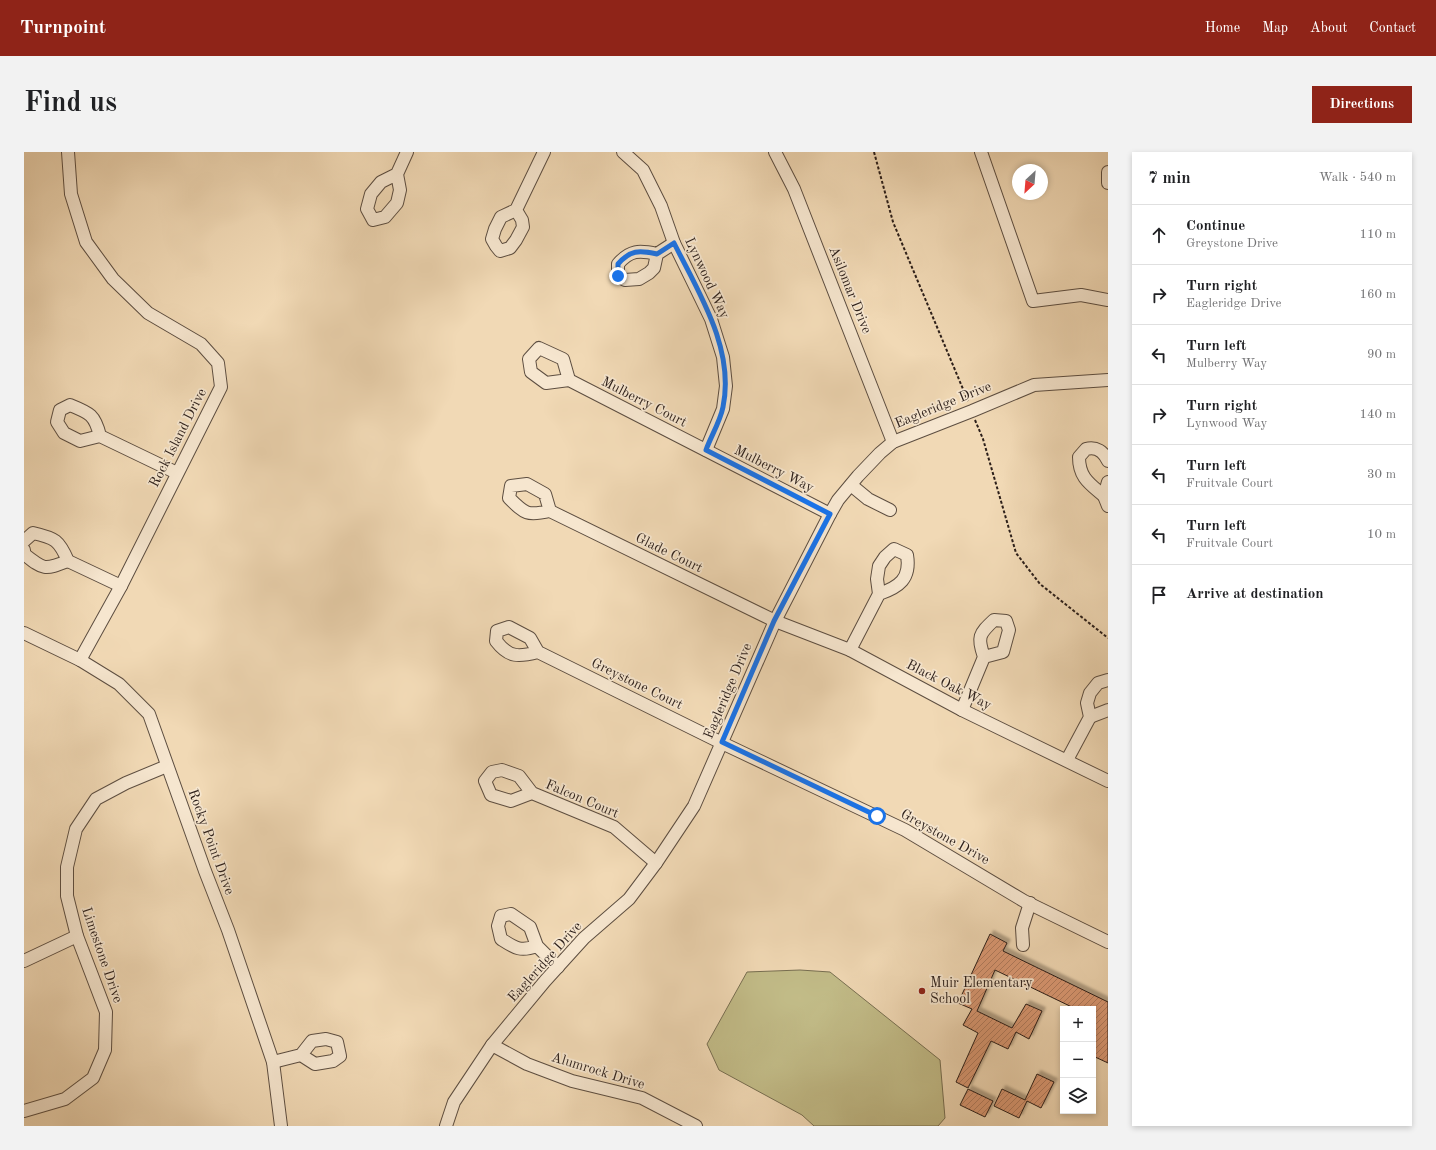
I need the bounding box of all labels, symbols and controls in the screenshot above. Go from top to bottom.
text: Turnpoint [20,19,106,38]
text: Home [1205,21,1240,35]
text: Map [1262,21,1288,35]
text: About [1310,21,1347,35]
text: Contact [1369,21,1416,35]
button: Directions [1312,86,1412,123]
text: Find us [24,90,117,118]
north arrow [1012,164,1048,200]
text: 7 min [1148,170,1191,187]
text: Walk · 540 m [1319,171,1396,184]
text: Continue [1186,219,1245,234]
icon: ahead [1148,224,1170,246]
text: 110 m [1359,228,1396,241]
street label: Lynwood Way [682,235,732,321]
text: Greystone Drive [1186,237,1278,250]
street label: Asilomar Drive [826,244,874,336]
route end [609,267,627,285]
text: Turn right [1186,279,1257,294]
icon: right [1148,284,1170,306]
text: 160 m [1359,288,1396,301]
text: Eagleridge Drive [1186,297,1281,310]
text: Turn left [1186,339,1246,354]
icon: left [1148,344,1170,366]
text: 90 m [1367,348,1396,361]
text: Mulberry Way [1186,357,1267,370]
street label: Mulberry Court [599,374,689,430]
street label: Eagleridge Drive [893,379,993,431]
street label: Rock Island Drive [147,386,209,490]
text: Turn right [1186,399,1257,414]
icon: right [1148,404,1170,426]
text: 140 m [1359,408,1396,421]
text: Lynwood Way [1186,417,1267,430]
street label: Mulberry Way [732,443,817,495]
text: Turn left [1186,459,1246,474]
icon: left [1148,464,1170,486]
text: 30 m [1367,468,1396,481]
text: Fruitvale Court [1186,477,1273,490]
text: Turn left [1186,519,1246,534]
icon: left [1148,524,1170,546]
text: 10 m [1367,528,1396,541]
street label: Glade Court [633,531,705,575]
text: Fruitvale Court [1186,537,1273,550]
icon: arrive [1148,584,1170,606]
text: Arrive at destination [1186,587,1324,602]
street label: Eagleridge Drive [701,641,755,741]
street label: Greystone Court [589,656,685,712]
street label: Black Oak Way [904,658,994,713]
street label: Falcon Court [543,777,621,821]
street label: Rocky Point Drive [185,787,237,897]
route start [868,807,886,825]
street label: Greystone Drive [898,807,992,867]
street label: Limestone Drive [79,905,125,1005]
street label: Eagleridge Drive [505,919,585,1005]
place label: Muir Elementary School [930,976,1033,1006]
marker: Muir Elementary School [917,986,927,996]
map controls [1060,1006,1096,1114]
button: + [1060,1006,1096,1042]
button: − [1060,1042,1096,1078]
street label: Alumrock Drive [550,1050,646,1092]
button: layers [1060,1078,1096,1114]

